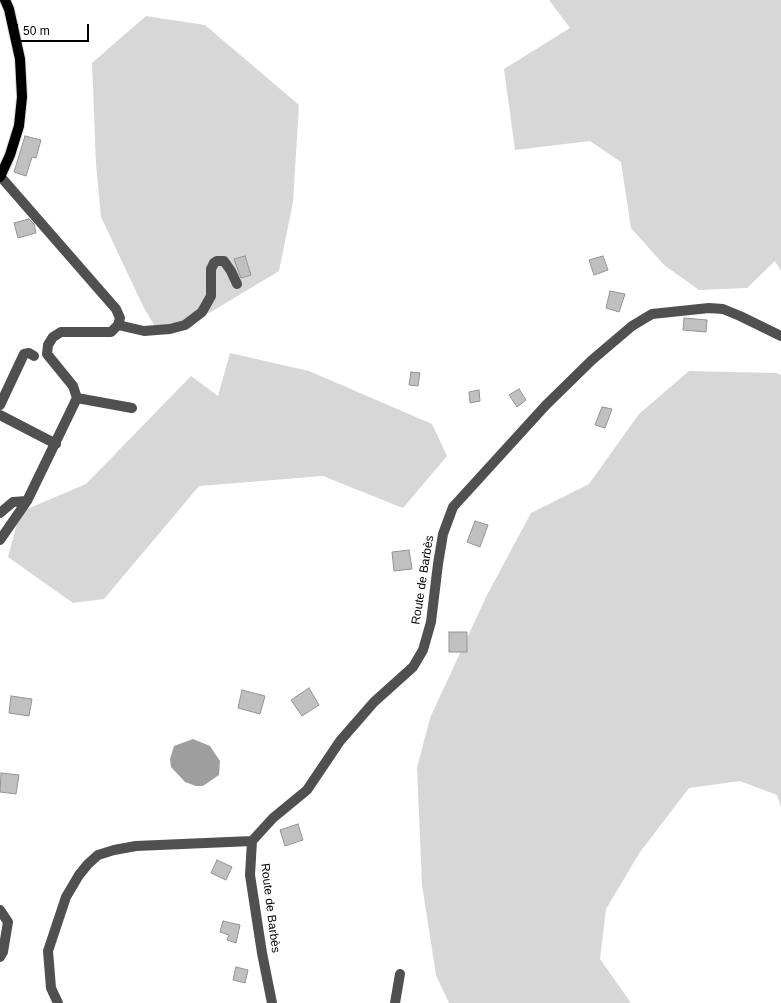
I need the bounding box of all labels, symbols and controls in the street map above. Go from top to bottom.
scale bar [18,16,91,42]
text: 50 m [23,24,50,38]
street label: Route de Barbès [409,534,437,626]
street label: Route de Barbès [257,862,283,954]

